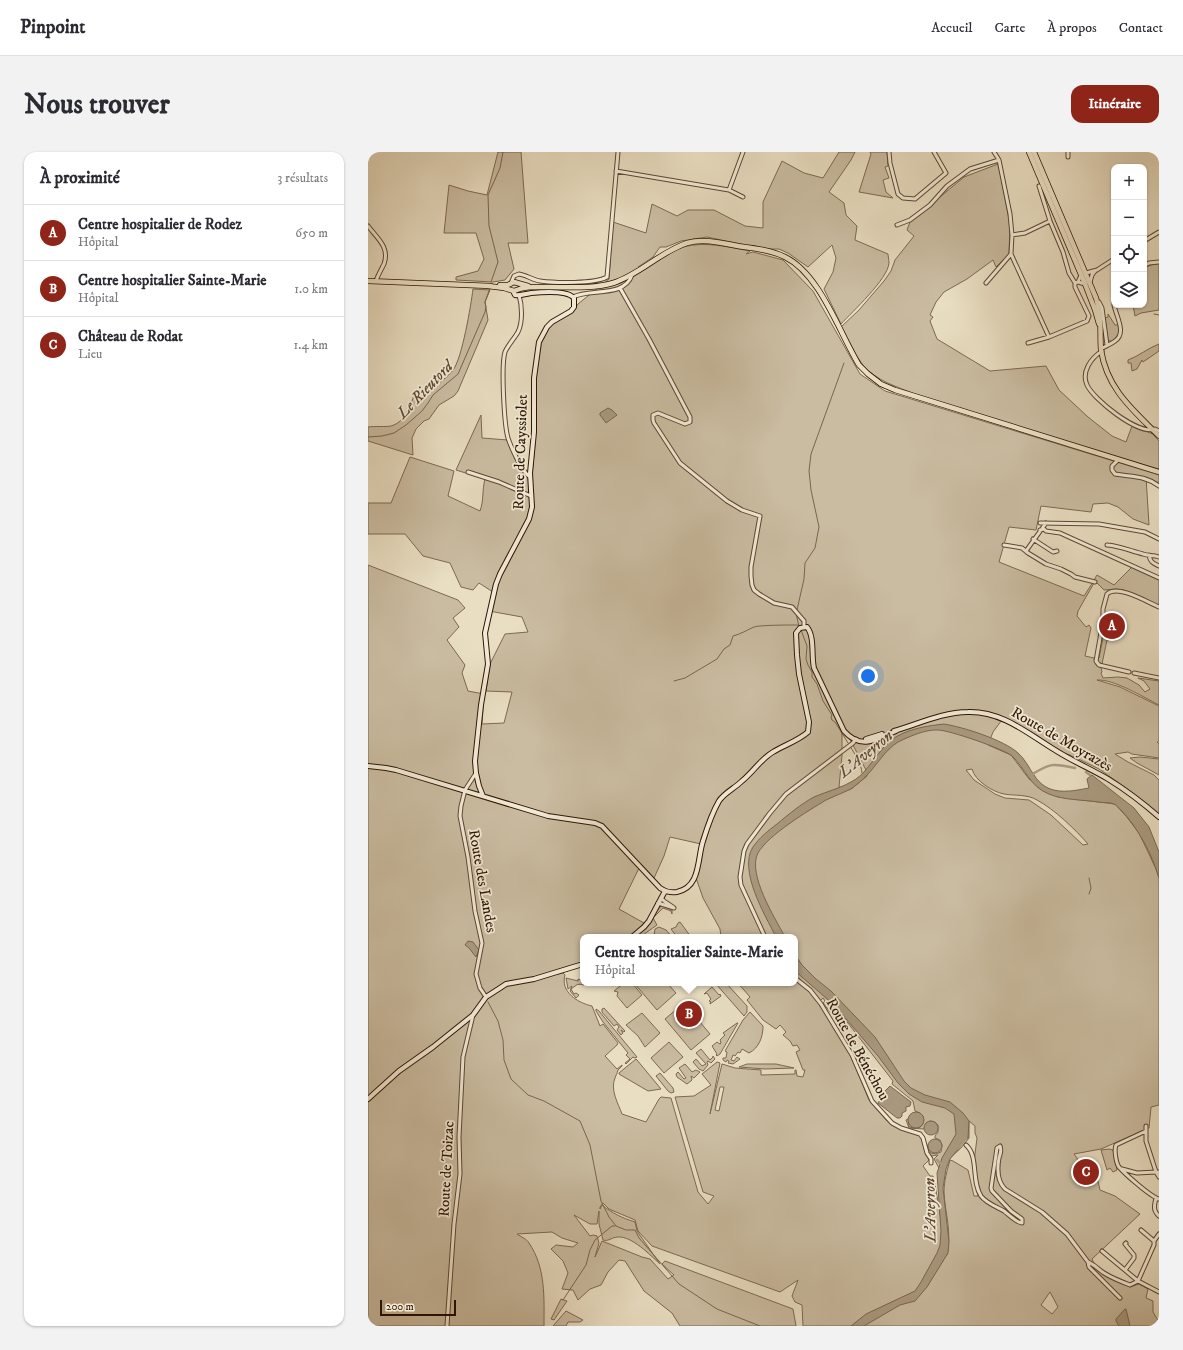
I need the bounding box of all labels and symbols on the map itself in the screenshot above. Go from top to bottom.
water label: Le Rieutord [392,355,459,423]
street label: Route de Cayssiolet [509,394,532,510]
pin: A [1099,611,1125,641]
your location [858,666,878,686]
street label: Route de Moyrazès [1008,703,1116,776]
water label: L'Aveyron [834,726,897,782]
street label: Route des Landes [464,828,501,934]
street label: Route de Bénéchou [822,995,894,1104]
pin: B [676,999,702,1029]
street label: Route de Toizac [435,1120,459,1217]
pin: C [1073,1157,1099,1187]
water label: L'Aveyron [919,1178,941,1243]
scale bar [380,1298,456,1317]

